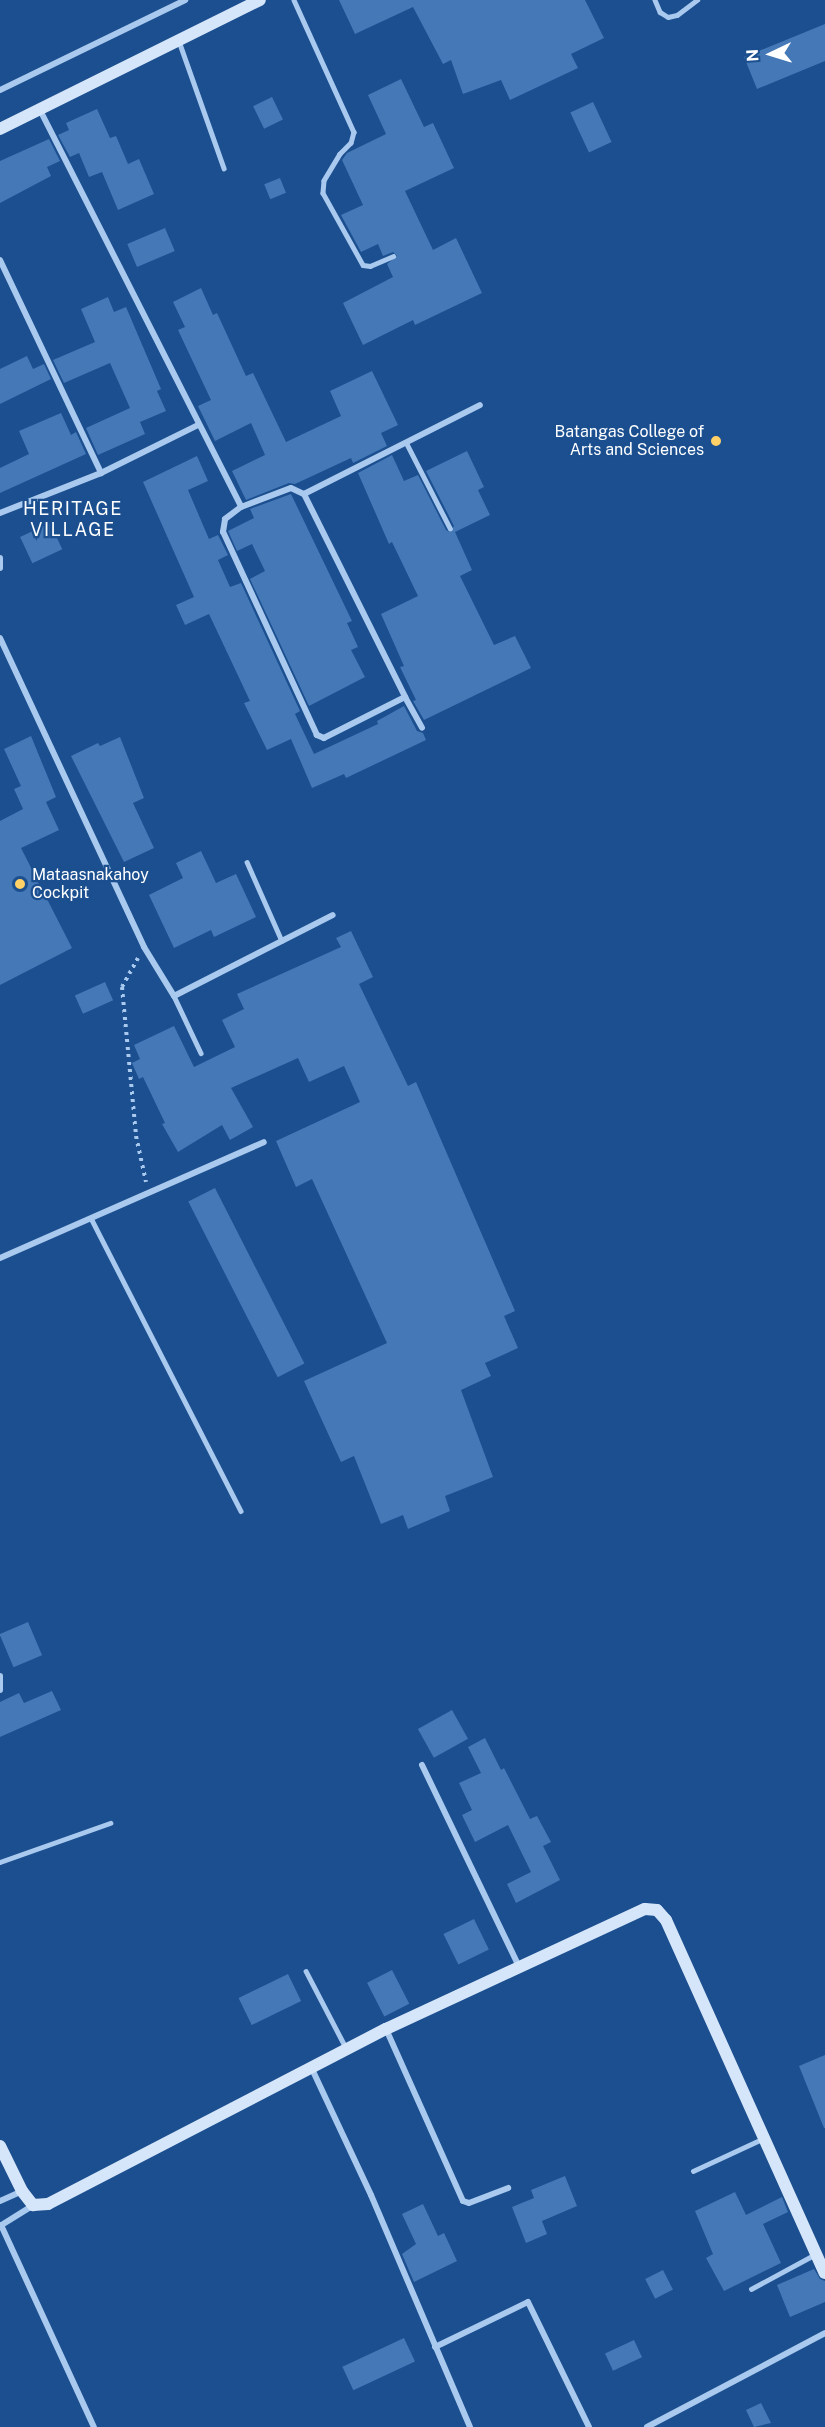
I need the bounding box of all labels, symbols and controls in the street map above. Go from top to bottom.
north arrow [741,24,801,84]
text: N [743,48,762,62]
place label: Batangas College of Arts and Sciences [554,422,704,460]
marker: Batangas College of Arts and Sciences [709,434,723,448]
district label: HERITAGE VILLAGE [23,499,123,542]
place label: Mataasnakahoy Cockpit [32,865,149,903]
marker: Mataasnakahoy Cockpit [13,877,27,891]

